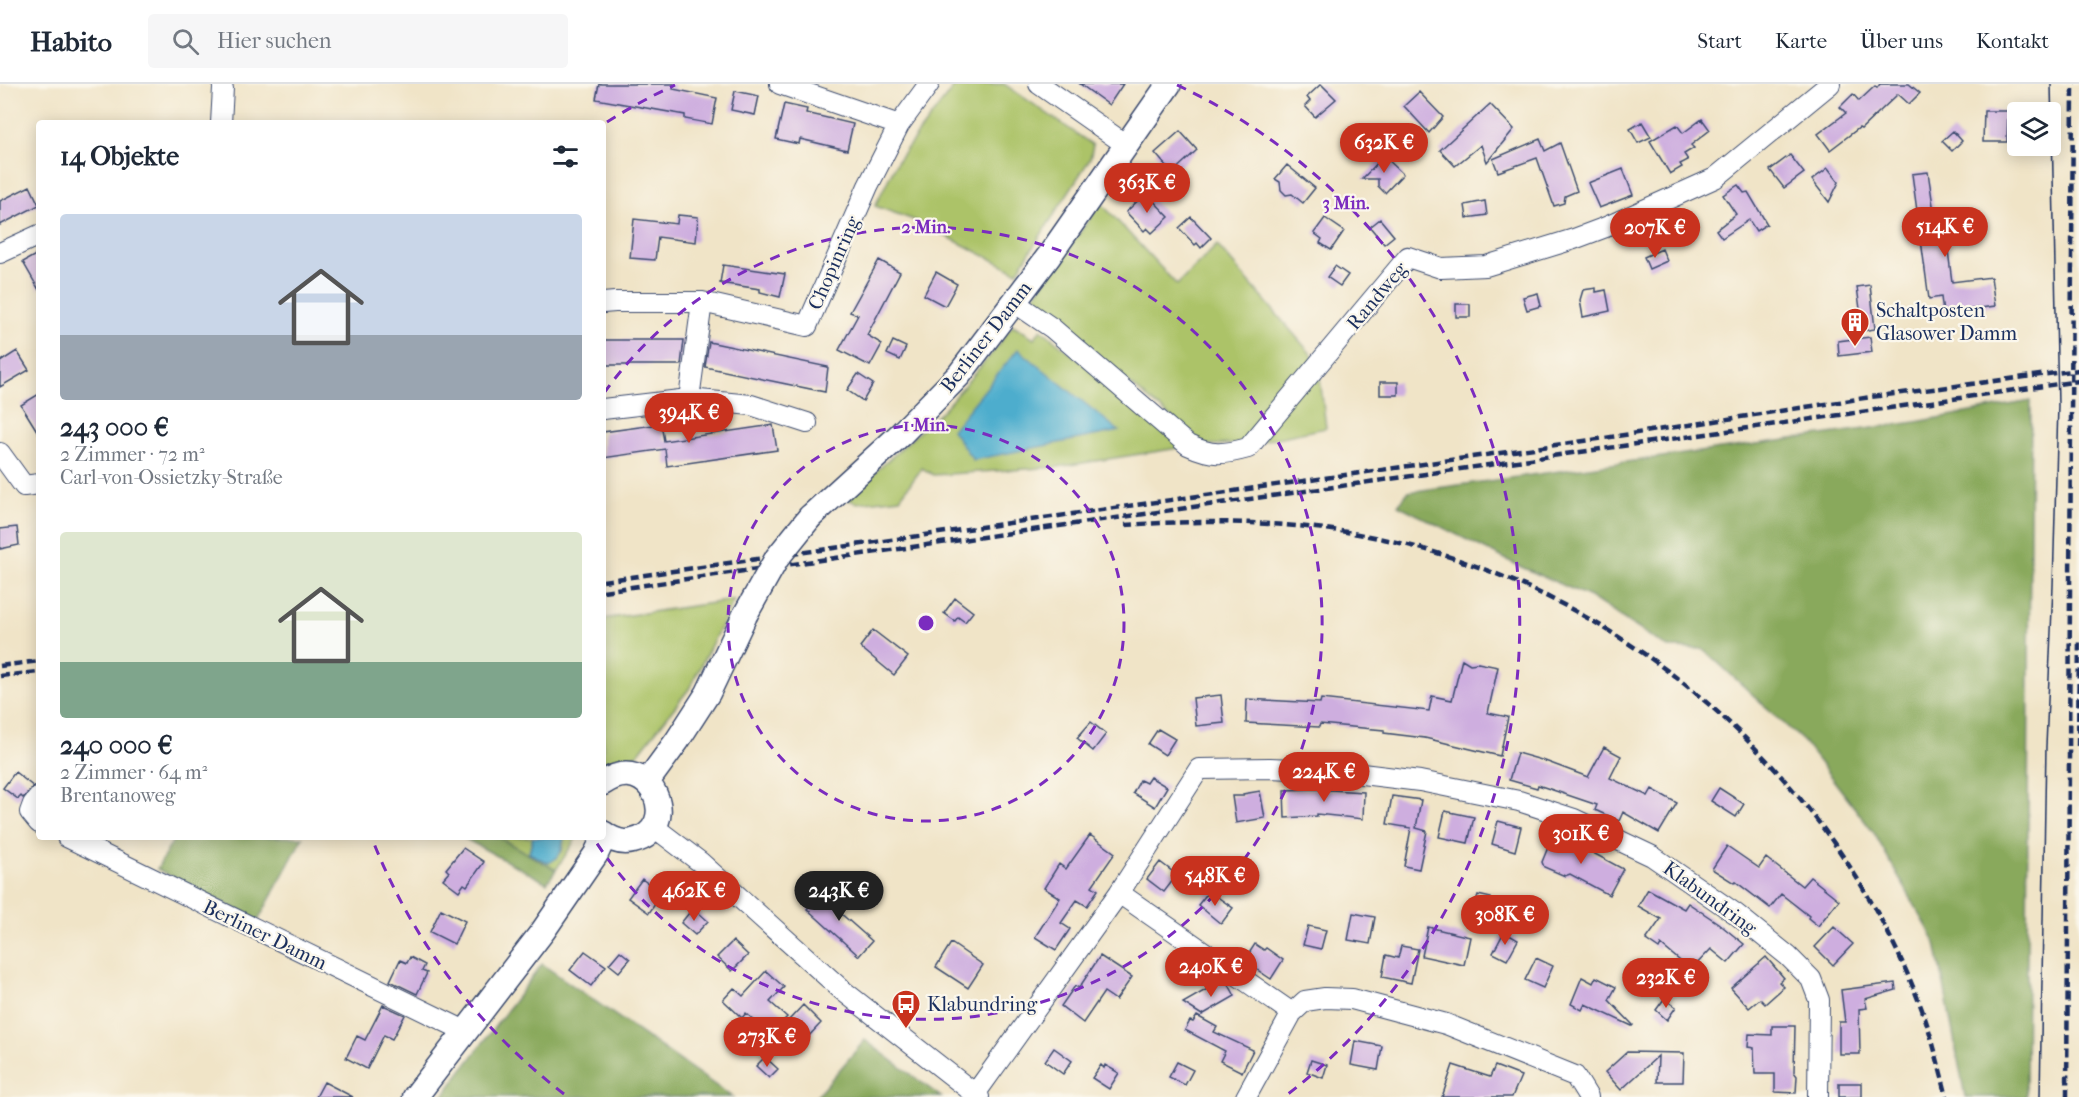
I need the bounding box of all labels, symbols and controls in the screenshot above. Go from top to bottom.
search box [148,14,568,68]
text: Habito [30,25,112,58]
icon: search [169,25,202,58]
text: Hier suchen [217,28,332,54]
text: Start [1697,29,1742,53]
text: Karte [1775,29,1827,53]
text: Über uns [1860,29,1943,53]
text: Kontakt [1976,29,2049,53]
map controls [2007,102,2061,156]
button: layers [2007,102,2061,156]
pin: 632K € [1335,123,1433,174]
text: 632K € [1354,131,1414,154]
icon: filters [549,140,582,173]
text: 14 Objekte [60,141,179,172]
pin: 363K € [1098,163,1196,214]
text: 363K € [1118,171,1176,194]
text: 3 Min. [1323,193,1370,214]
pin: 514K € [1896,207,1994,258]
pin: 207K € [1606,208,1704,259]
street label: Chopinring [803,212,865,313]
text: 514K € [1916,215,1974,238]
text: 207K € [1624,216,1686,239]
text: 2 Min. [902,217,951,238]
icon: home [267,253,375,361]
street label: Randweg [1342,257,1412,335]
street label: Berliner Damm [935,277,1037,397]
place label: Schaltposten Glasower Damm [1876,299,2017,345]
building icon: Schaltposten Glasower Damm [1839,306,1871,348]
pin: 394K € [640,393,738,444]
text: 394K € [658,401,720,424]
text: 243 000 € [60,412,169,443]
text: 1 Min. [903,415,950,436]
text: 2 Zimmer · 72 m² [60,443,205,466]
text: Carl-von-Ossietzky-Straße [60,466,283,489]
icon: home [267,571,375,679]
centre of rings [916,613,936,633]
text: 240 000 € [60,730,173,761]
pin: 224K € [1275,752,1373,803]
text: 224K € [1292,760,1356,783]
text: 2 Zimmer · 64 m² [60,761,207,784]
text: Brentanoweg [60,784,175,807]
pin: 301K € [1532,814,1630,865]
text: 301K € [1553,822,1609,845]
pin: 548K € [1166,856,1264,907]
street label: Klabundring [1659,856,1762,940]
text: 548K € [1184,864,1246,887]
pin: 462K € [645,871,743,922]
pin: 243K € [790,871,888,922]
text: 462K € [662,879,726,902]
text: 243K € [808,879,870,902]
street label: Berliner Damm [199,895,331,975]
pin: 308K € [1456,895,1554,946]
text: 308K € [1475,903,1535,926]
pin: 240K € [1162,947,1260,998]
text: 240K € [1179,955,1243,978]
pin: 232K € [1617,958,1715,1009]
text: 232K € [1636,966,1696,989]
bus stop icon: Klabundring [890,988,922,1030]
place label: Klabundring [927,993,1037,1016]
pin: 273K € [718,1017,816,1068]
text: 273K € [738,1025,796,1048]

